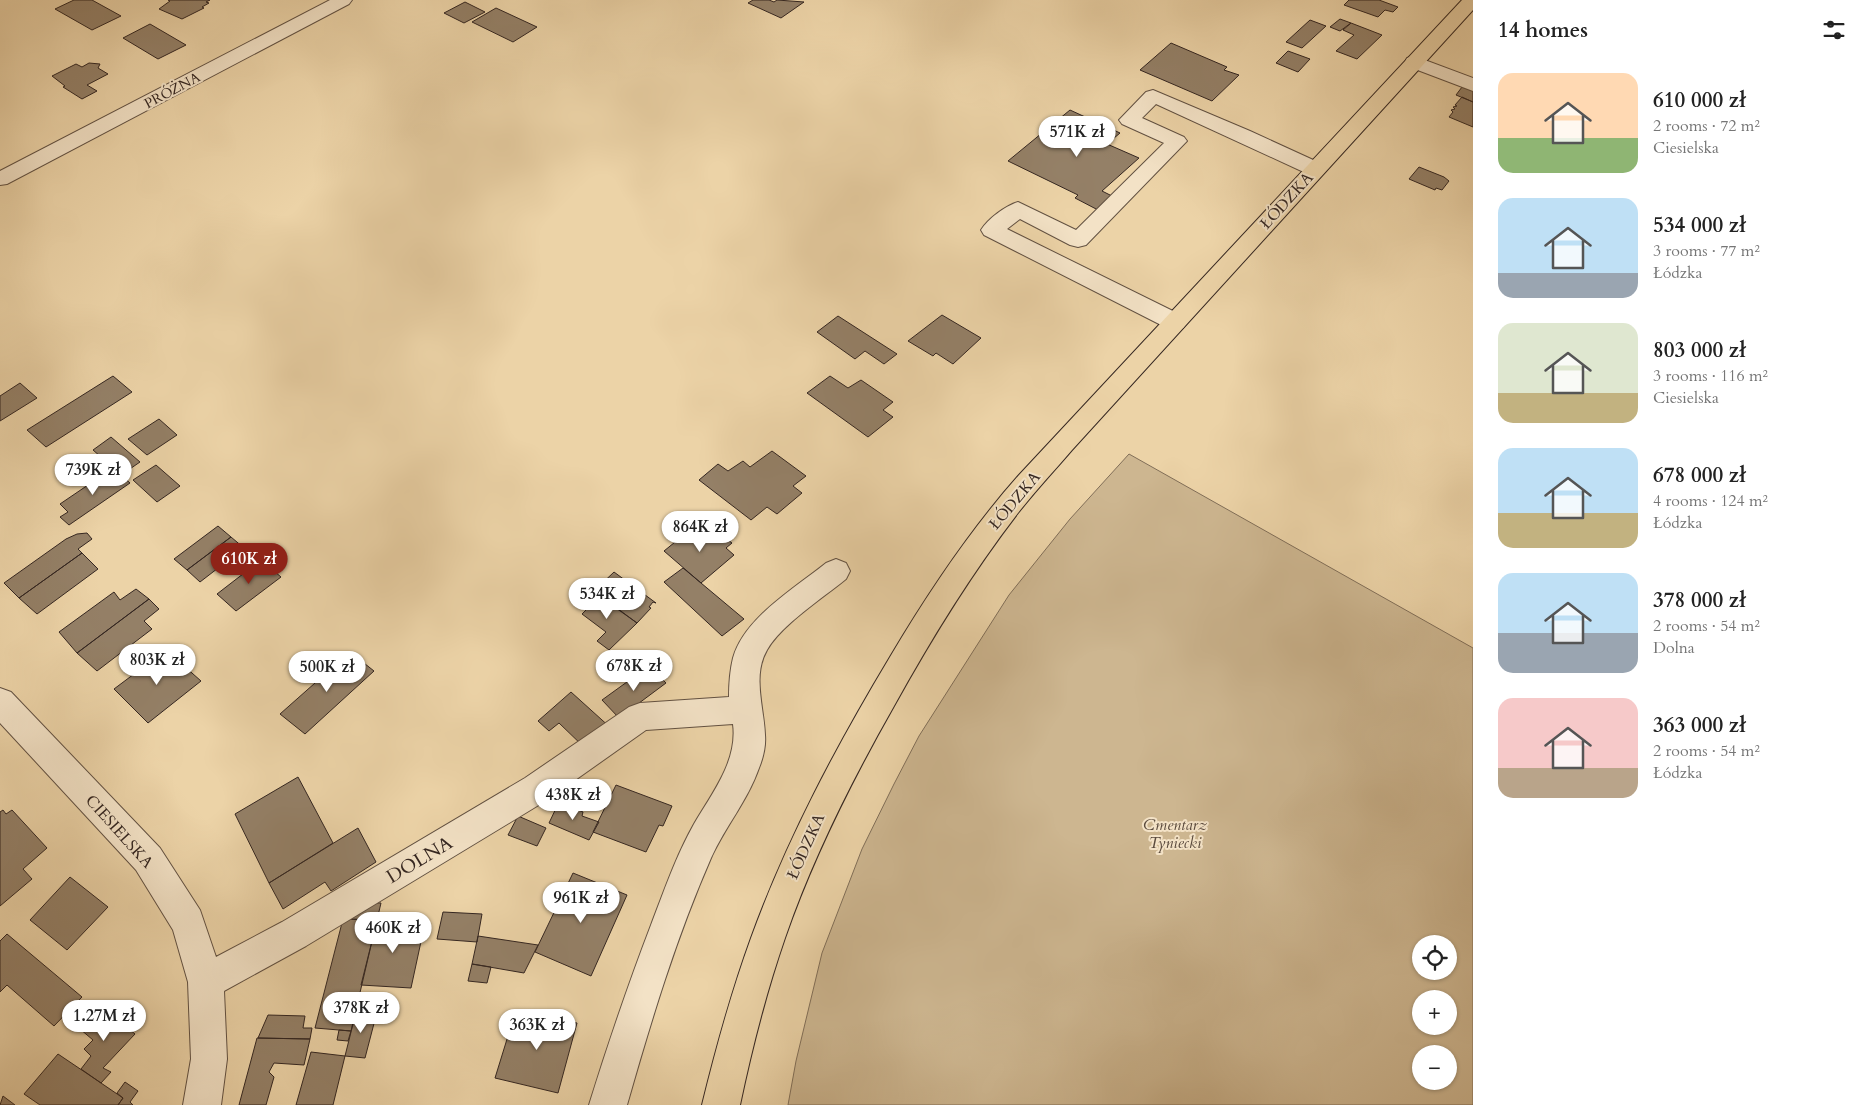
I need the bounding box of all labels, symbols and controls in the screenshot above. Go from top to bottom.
text: 14 homes [1498,16,1588,45]
icon: filters [1820,16,1848,44]
street label: PRÓŻNA [141,68,204,113]
text: 610 000 zł [1653,86,1746,115]
icon: home [1538,93,1598,153]
text: 2 rooms · 72 m² [1653,115,1760,137]
pin: 571K zł [1031,116,1123,158]
text: 571K zł [1050,121,1104,143]
text: Ciesielska [1653,137,1719,159]
street label: ŁÓDZKA [1255,167,1319,234]
text: 534 000 zł [1653,211,1746,240]
icon: home [1538,218,1598,278]
text: 3 rooms · 77 m² [1653,240,1760,262]
text: Łódzka [1653,262,1702,284]
text: 803 000 zł [1653,336,1746,365]
icon: home [1538,343,1598,403]
text: 3 rooms · 116 m² [1653,365,1768,387]
text: Ciesielska [1653,387,1719,409]
pin: 739K zł [47,454,139,496]
text: 739K zł [66,459,120,481]
text: 678 000 zł [1653,461,1746,490]
street label: ŁÓDZKA [984,466,1046,534]
icon: home [1538,468,1598,528]
text: 4 rooms · 124 m² [1653,490,1768,512]
pin: 864K zł [654,510,746,553]
text: Łódzka [1653,512,1702,534]
text: 864K zł [673,516,727,538]
pin: 610K zł [203,542,295,585]
text: 610K zł [222,548,276,570]
pin: 534K zł [561,578,653,620]
text: 534K zł [580,583,634,605]
text: 378 000 zł [1653,586,1746,615]
icon: home [1538,593,1598,653]
text: 2 rooms · 54 m² [1653,615,1760,637]
text: Dolna [1653,637,1695,659]
pin: 803K zł [111,644,203,686]
text: 803K zł [130,649,184,671]
pin: 500K zł [281,650,373,693]
pin: 678K zł [588,650,680,692]
text: 678K zł [607,655,661,677]
text: 500K zł [300,656,354,678]
text: 363 000 zł [1653,711,1746,740]
icon: home [1538,718,1598,778]
text: 2 rooms · 54 m² [1653,740,1760,762]
text: Łódzka [1653,762,1702,784]
pin: 438K zł [527,778,619,821]
text: 438K zł [546,784,600,806]
street label: CIESIELSKA [80,790,159,874]
street label: ŁÓDZKA [782,809,830,883]
park label: Cmentarz Tyniecki [1143,814,1207,854]
street label: DOLNA [381,830,458,890]
pin: 961K zł [535,882,627,924]
text: 961K zł [554,887,608,909]
pin: 460K zł [347,912,439,954]
text: 460K zł [366,917,420,939]
map controls [1412,935,1457,1090]
button: locate [1412,935,1457,980]
button: + [1412,990,1457,1035]
pin: 378K zł [315,992,407,1034]
text: 378K zł [334,997,388,1019]
pin: 1.27M zł [52,1000,156,1042]
text: 1.27M zł [73,1005,135,1027]
pin: 363K zł [491,1008,583,1051]
text: 363K zł [510,1014,564,1036]
button: − [1412,1045,1457,1090]

